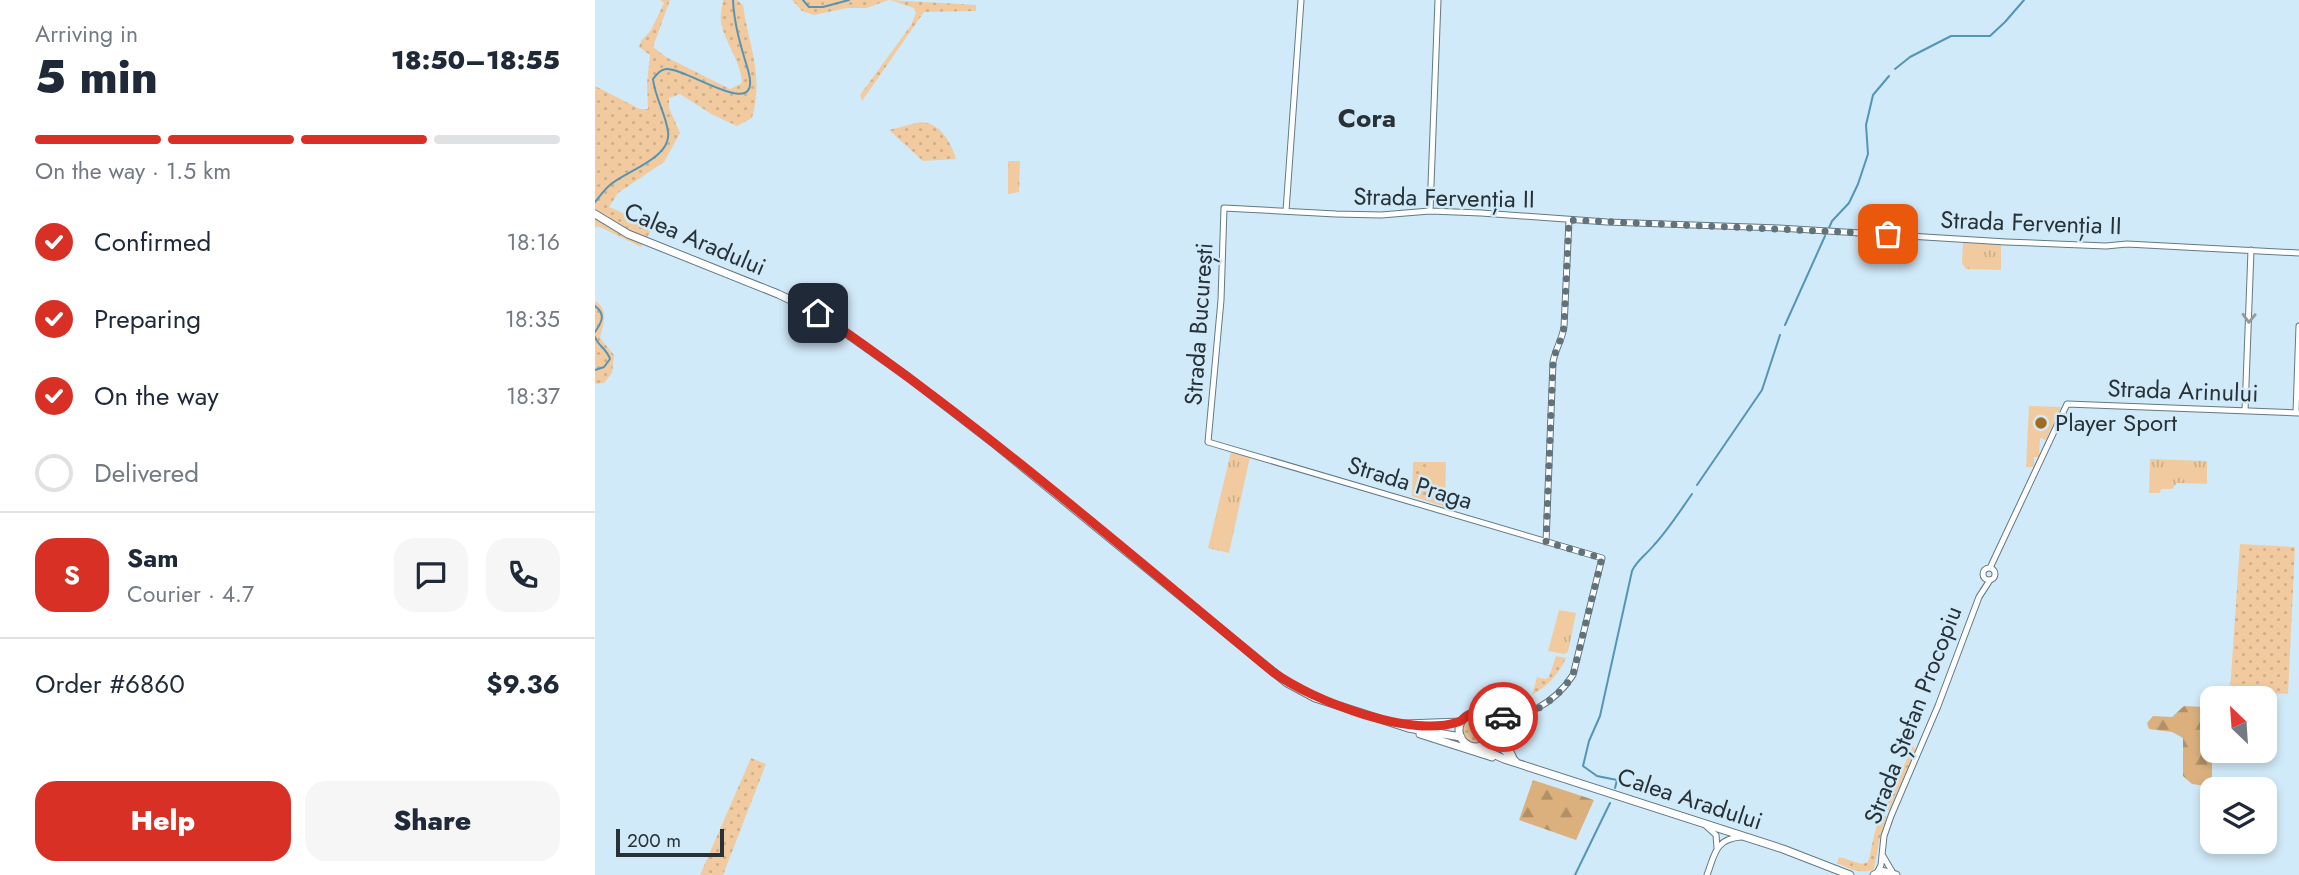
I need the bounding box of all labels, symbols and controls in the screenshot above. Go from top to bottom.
text: Arriving in [35,17,138,51]
text: 18:50–18:55 [391,41,560,79]
text: 5 min [35,44,158,110]
district label: Cora [1338,99,1396,137]
text: On the way · 1.5 km [35,154,231,188]
street label: Strada Fervenția II [1353,178,1535,217]
street label: Calea Aradului [619,193,771,284]
street label: Strada Fervenția II [1940,202,2122,243]
pin [1858,204,1918,264]
icon: bag [1869,215,1907,253]
icon: check [35,223,73,261]
text: Confirmed [94,223,211,261]
text: 18:16 [507,225,560,259]
street label: Strada București [1175,241,1222,407]
pin [788,283,848,343]
icon: home [799,294,837,332]
icon: check [35,300,73,338]
text: Preparing [94,300,201,338]
text: 18:35 [505,302,560,336]
one-way arrow [2242,313,2257,324]
street label: Strada Arinului [2107,370,2259,411]
icon: check [35,377,73,415]
text: On the way [94,377,219,415]
text: 18:37 [506,379,560,413]
place label: Player Sport [2055,405,2177,440]
marker: Player Sport [2033,415,2049,431]
street label: Strada Praga [1343,447,1477,518]
text: Delivered [94,454,199,492]
button: chat [394,538,468,612]
button: phone [486,538,560,612]
text: Sam [127,539,179,577]
text: S [64,556,80,594]
text: Courier · 4.7 [127,577,254,611]
street label: Strada Ștefan Procopiu [1855,601,1970,829]
text: Order #6860 [35,665,185,703]
text: $9.36 [486,665,560,703]
courier [1468,682,1538,752]
north arrow [2200,686,2277,763]
map controls [2200,686,2277,854]
icon: car [1484,698,1522,736]
street label: Calea Aradului [1613,759,1767,838]
button: layers [2200,777,2277,854]
button: Help [35,781,291,861]
button: Share [305,781,560,861]
scale bar [616,826,725,858]
text: 200 m [627,827,681,854]

